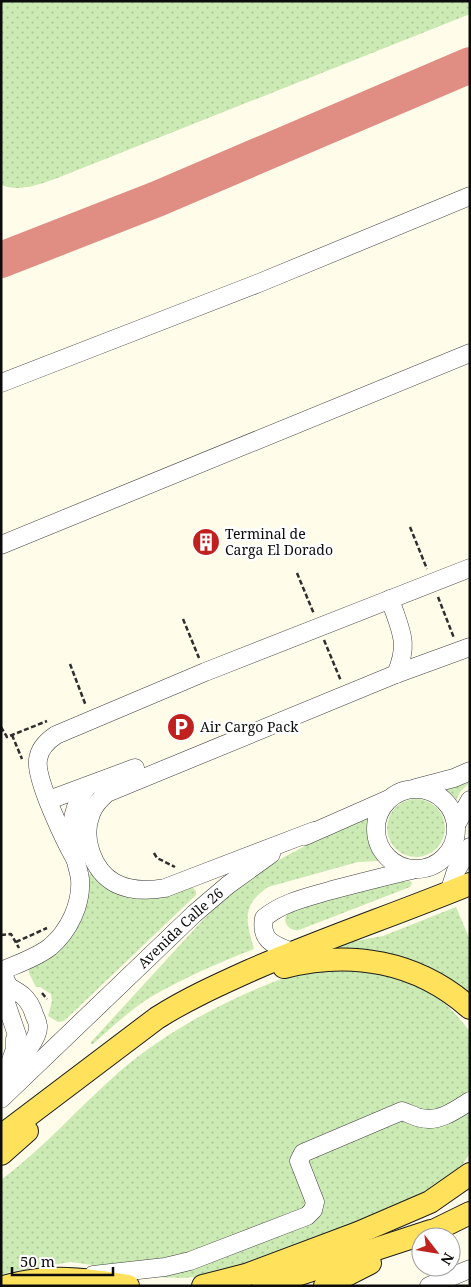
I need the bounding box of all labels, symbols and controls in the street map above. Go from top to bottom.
place label: Terminal de Carga El Dorado [225,524,333,559]
building icon: Terminal de Carga El Dorado [191,527,221,557]
parking icon: Air Cargo Pack [166,712,196,742]
place label: Air Cargo Pack [200,717,299,736]
street label: Avenida Calle 26 [133,883,227,972]
north arrow [411,1227,461,1277]
scale bar [12,1244,114,1276]
text: N [437,1249,459,1269]
text: 50 m [20,1251,55,1271]

